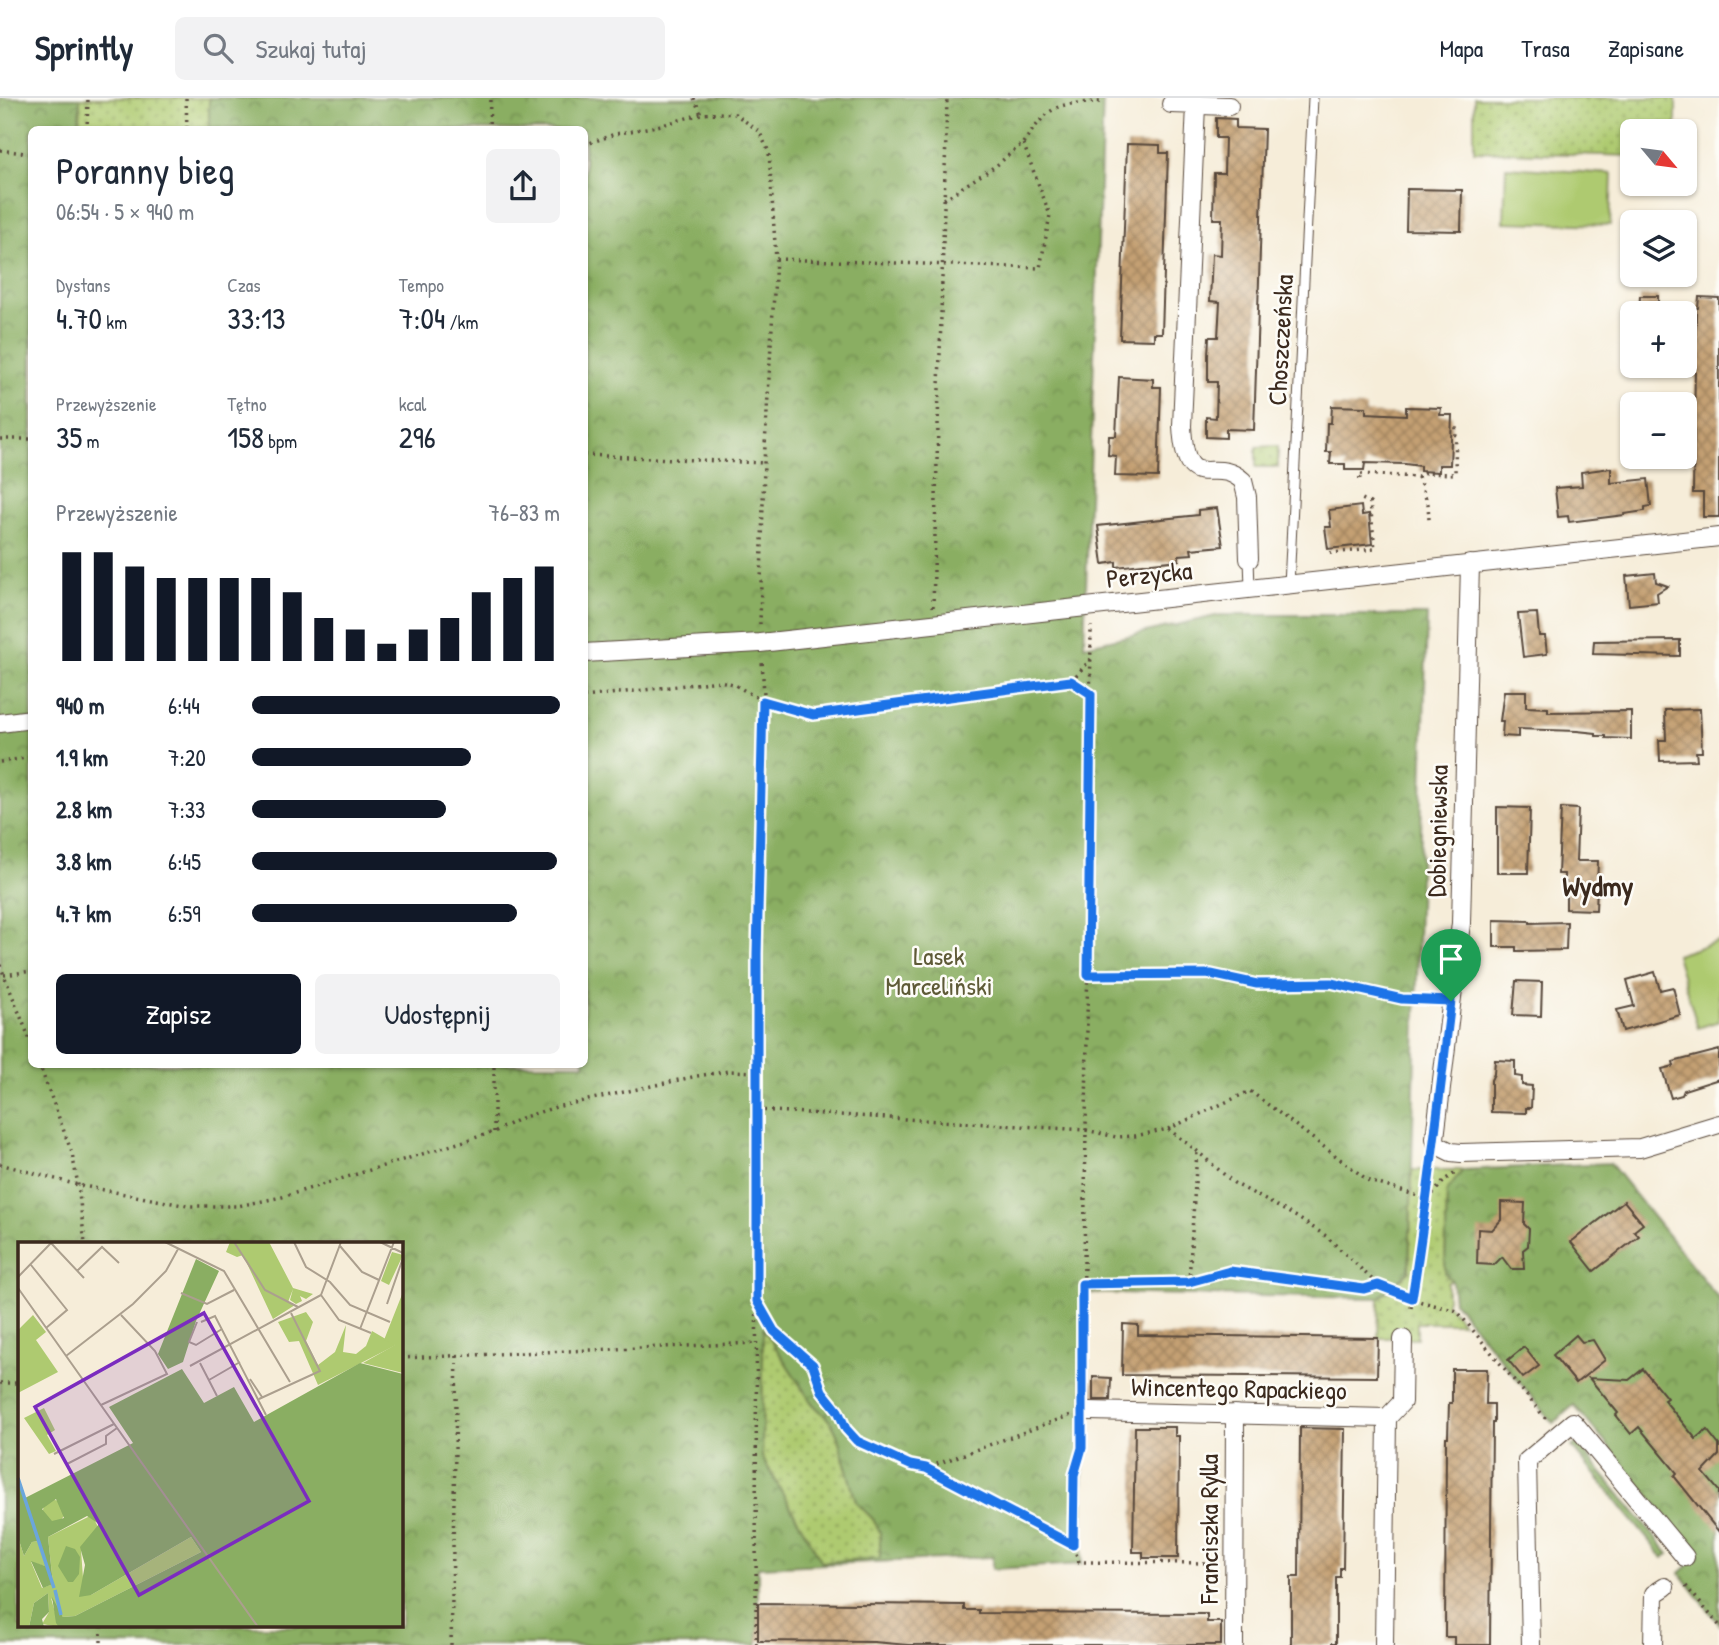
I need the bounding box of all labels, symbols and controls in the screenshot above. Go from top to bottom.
search box [175,17,665,80]
text: Sprintly [35,26,133,70]
icon: search [199,29,237,67]
text: Szukaj tutaj [255,31,367,66]
text: Mapa [1440,32,1483,64]
text: Trasa [1521,32,1570,64]
text: Zapisane [1608,32,1684,64]
north arrow [1620,119,1698,196]
map controls [1620,119,1697,469]
text: Poranny bieg [56,144,235,196]
button: share [486,149,560,223]
text: 06:54 · 5 × 940 m [56,196,194,227]
button: layers [1620,210,1697,287]
text: Dystans [56,272,110,298]
text: Czas [227,272,261,298]
text: Tempo [399,272,444,298]
street label: Choszczeńska [1259,274,1301,406]
text: 4.70 [56,298,102,338]
text: 33:13 [227,298,286,338]
text: 7:04 [399,298,445,338]
button: + [1620,301,1697,378]
text: km [102,309,127,335]
text: /km [445,309,478,335]
text: Przewyższenie [56,391,157,417]
text: Tętno [227,391,267,417]
text: kcal [399,391,426,417]
button: − [1620,392,1697,469]
text: 35 [56,417,82,457]
text: 158 [227,417,264,457]
text: 296 [399,417,436,457]
text: m [82,428,99,454]
text: bpm [264,428,297,454]
text: Przewyższenie [56,497,178,528]
text: 76–83 m [489,497,560,528]
street label: Perzycka [1104,552,1194,596]
text: 940 m [56,690,104,721]
text: 6:44 [168,690,200,721]
text: 1.9 km [56,742,108,773]
text: 7:20 [168,742,206,773]
street label: Dobiegniewska [1418,765,1456,897]
text: 2.8 km [56,794,112,825]
text: 7:33 [168,794,205,825]
text: 3.8 km [56,846,112,877]
text: 6:45 [168,846,201,877]
district label: Wydmy [1563,867,1634,906]
text: 4.7 km [56,898,111,929]
text: 6:59 [168,898,201,929]
pin [1421,929,1481,1001]
park label: Lasek Marceliński [885,938,993,1003]
icon: arrive [1432,940,1470,978]
button: Zapisz [56,974,301,1054]
button: Udostępnij [315,974,560,1054]
inset map [18,1242,402,1628]
street label: Wincentego Rapackiego [1131,1369,1347,1407]
street label: Franciszka Rylla [1191,1454,1226,1605]

